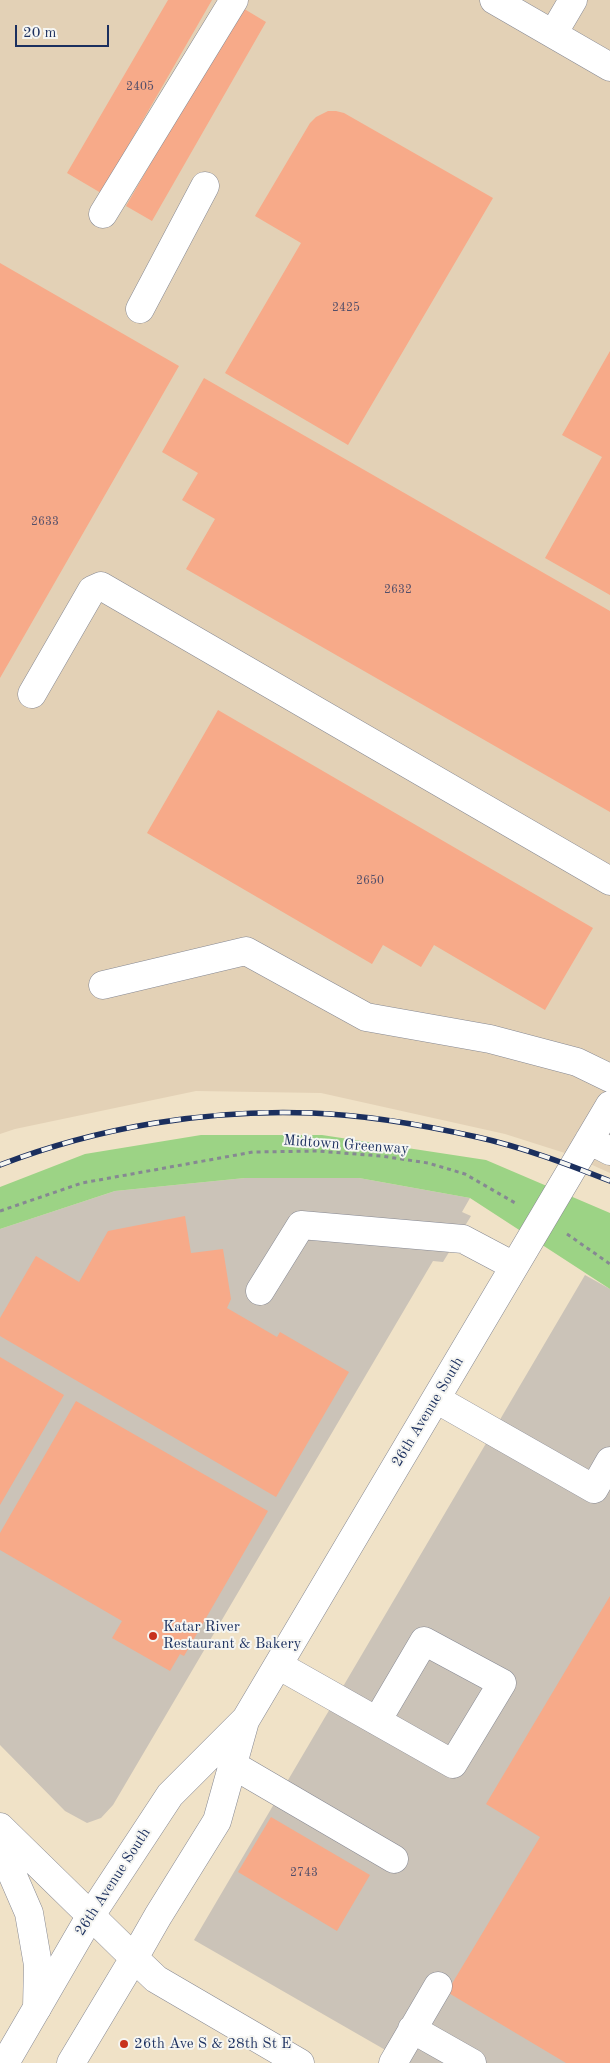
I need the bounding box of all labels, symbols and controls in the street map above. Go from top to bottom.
scale bar [18,15,111,47]
text: 20 m [23,26,57,41]
house number: 2405 [126,80,154,94]
house number: 2425 [332,301,360,315]
house number: 2633 [31,515,59,529]
house number: 2632 [384,583,412,597]
house number: 2650 [356,874,384,888]
street label: Midtown Greenway [283,1132,409,1158]
street label: 26th Avenue South [388,1354,468,1470]
place label: Katar River Restaurant & Bakery [163,1618,301,1653]
marker: Katar River Restaurant & Bakery [147,1630,159,1642]
street label: 26th Avenue South [71,1825,155,1939]
house number: 2743 [290,1866,318,1880]
place label: 26th Ave S & 28th St E [134,2035,291,2053]
marker: 26th Ave S & 28th St E [118,2038,130,2050]

